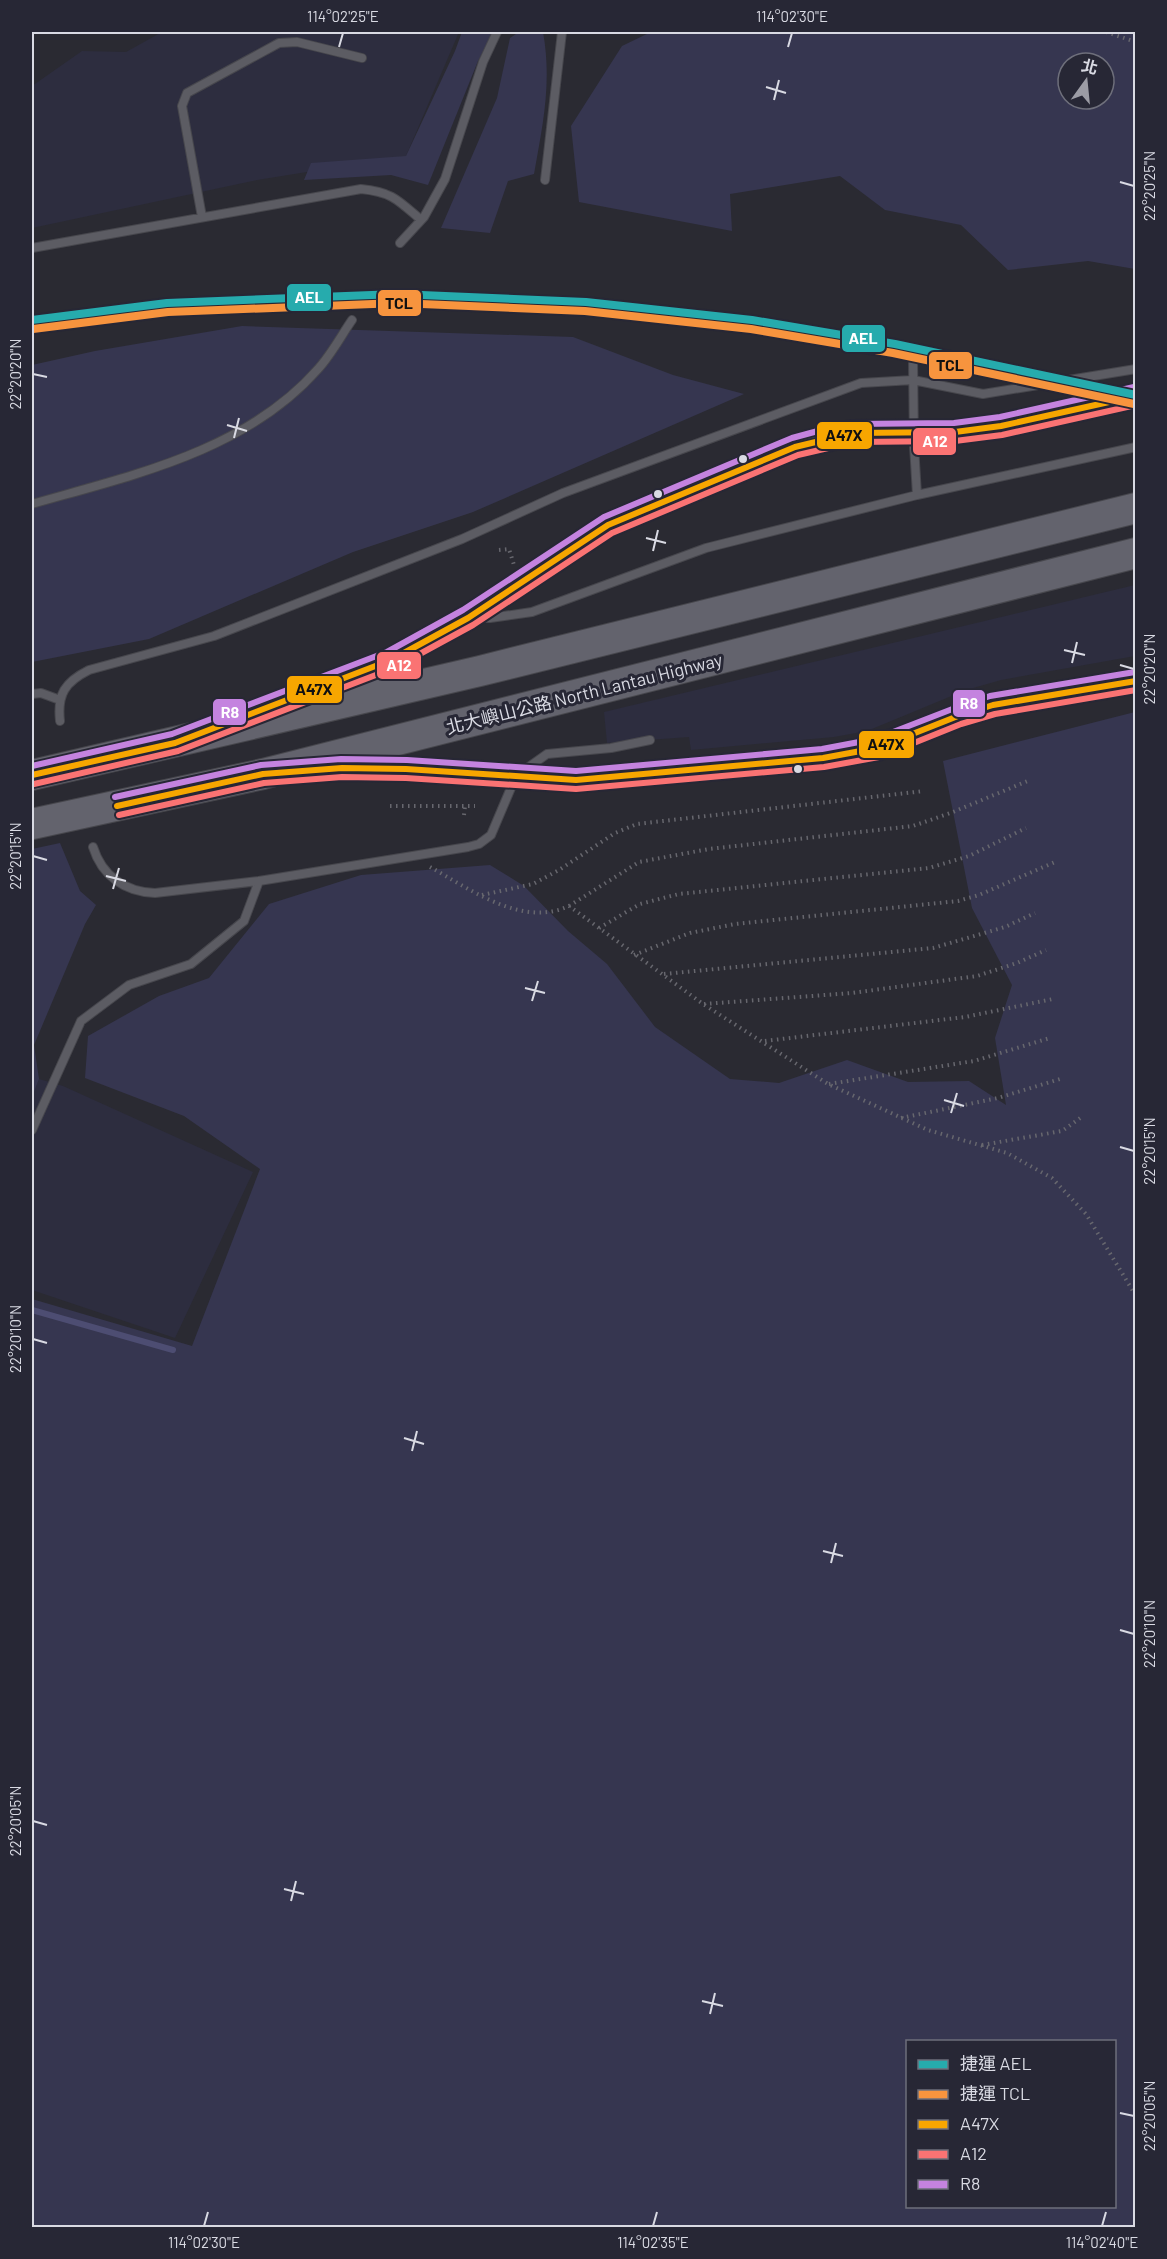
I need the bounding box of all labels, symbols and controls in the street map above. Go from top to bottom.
text: 114°02'25"E [307,7,379,25]
text: 114°02'30"E [756,7,828,25]
north arrow [1056,51,1116,111]
text: 北 [1080,55,1100,77]
text: 22°20'25"N [1140,151,1158,221]
line badge: AEL [286,283,332,312]
text: AEL [294,287,324,306]
line badge: TCL [377,289,422,317]
text: TCL [385,293,413,312]
line badge: AEL [841,324,886,353]
text: AEL [848,328,878,347]
text: 22°20'20"N [6,339,24,409]
line badge: TCL [928,351,973,380]
text: TCL [936,355,964,374]
line badge: A47X [816,421,873,450]
text: A47X [825,425,863,444]
line badge: A12 [912,427,957,456]
text: A12 [922,431,948,450]
unlabelled marker [737,453,749,465]
unlabelled marker [652,488,664,500]
text: 22°20'20"N [1140,634,1158,704]
street label: 北大嶼山公路 North Lantau Highway [444,648,724,738]
line badge: A12 [376,651,422,680]
text: A12 [386,655,412,674]
line badge: A47X [286,675,343,704]
text: A47X [295,679,333,698]
line badge: R8 [952,689,986,718]
text: R8 [960,693,979,712]
line badge: R8 [212,698,247,726]
text: R8 [221,702,240,721]
line badge: A47X [858,730,915,759]
text: A47X [867,734,905,753]
unlabelled marker [792,763,804,775]
text: 22°20'15"N [6,822,24,890]
text: 22°20'15"N [1140,1117,1158,1185]
text: 22°20'10"N [6,1305,24,1373]
text: 22°20'10"N [1140,1600,1158,1668]
text: 22°20'05"N [6,1786,24,1856]
legend [906,2040,1116,2208]
text: 捷運 AEL [960,2052,1032,2074]
text: 22°20'05"N [1140,2081,1158,2151]
text: 捷運 TCL [960,2082,1030,2104]
text: A47X [960,2112,999,2134]
text: A12 [960,2142,987,2164]
text: R8 [960,2172,980,2194]
text: 114°02'30"E [168,2233,240,2251]
text: 114°02'35"E [617,2233,689,2251]
text: 114°02'40"E [1066,2233,1138,2251]

